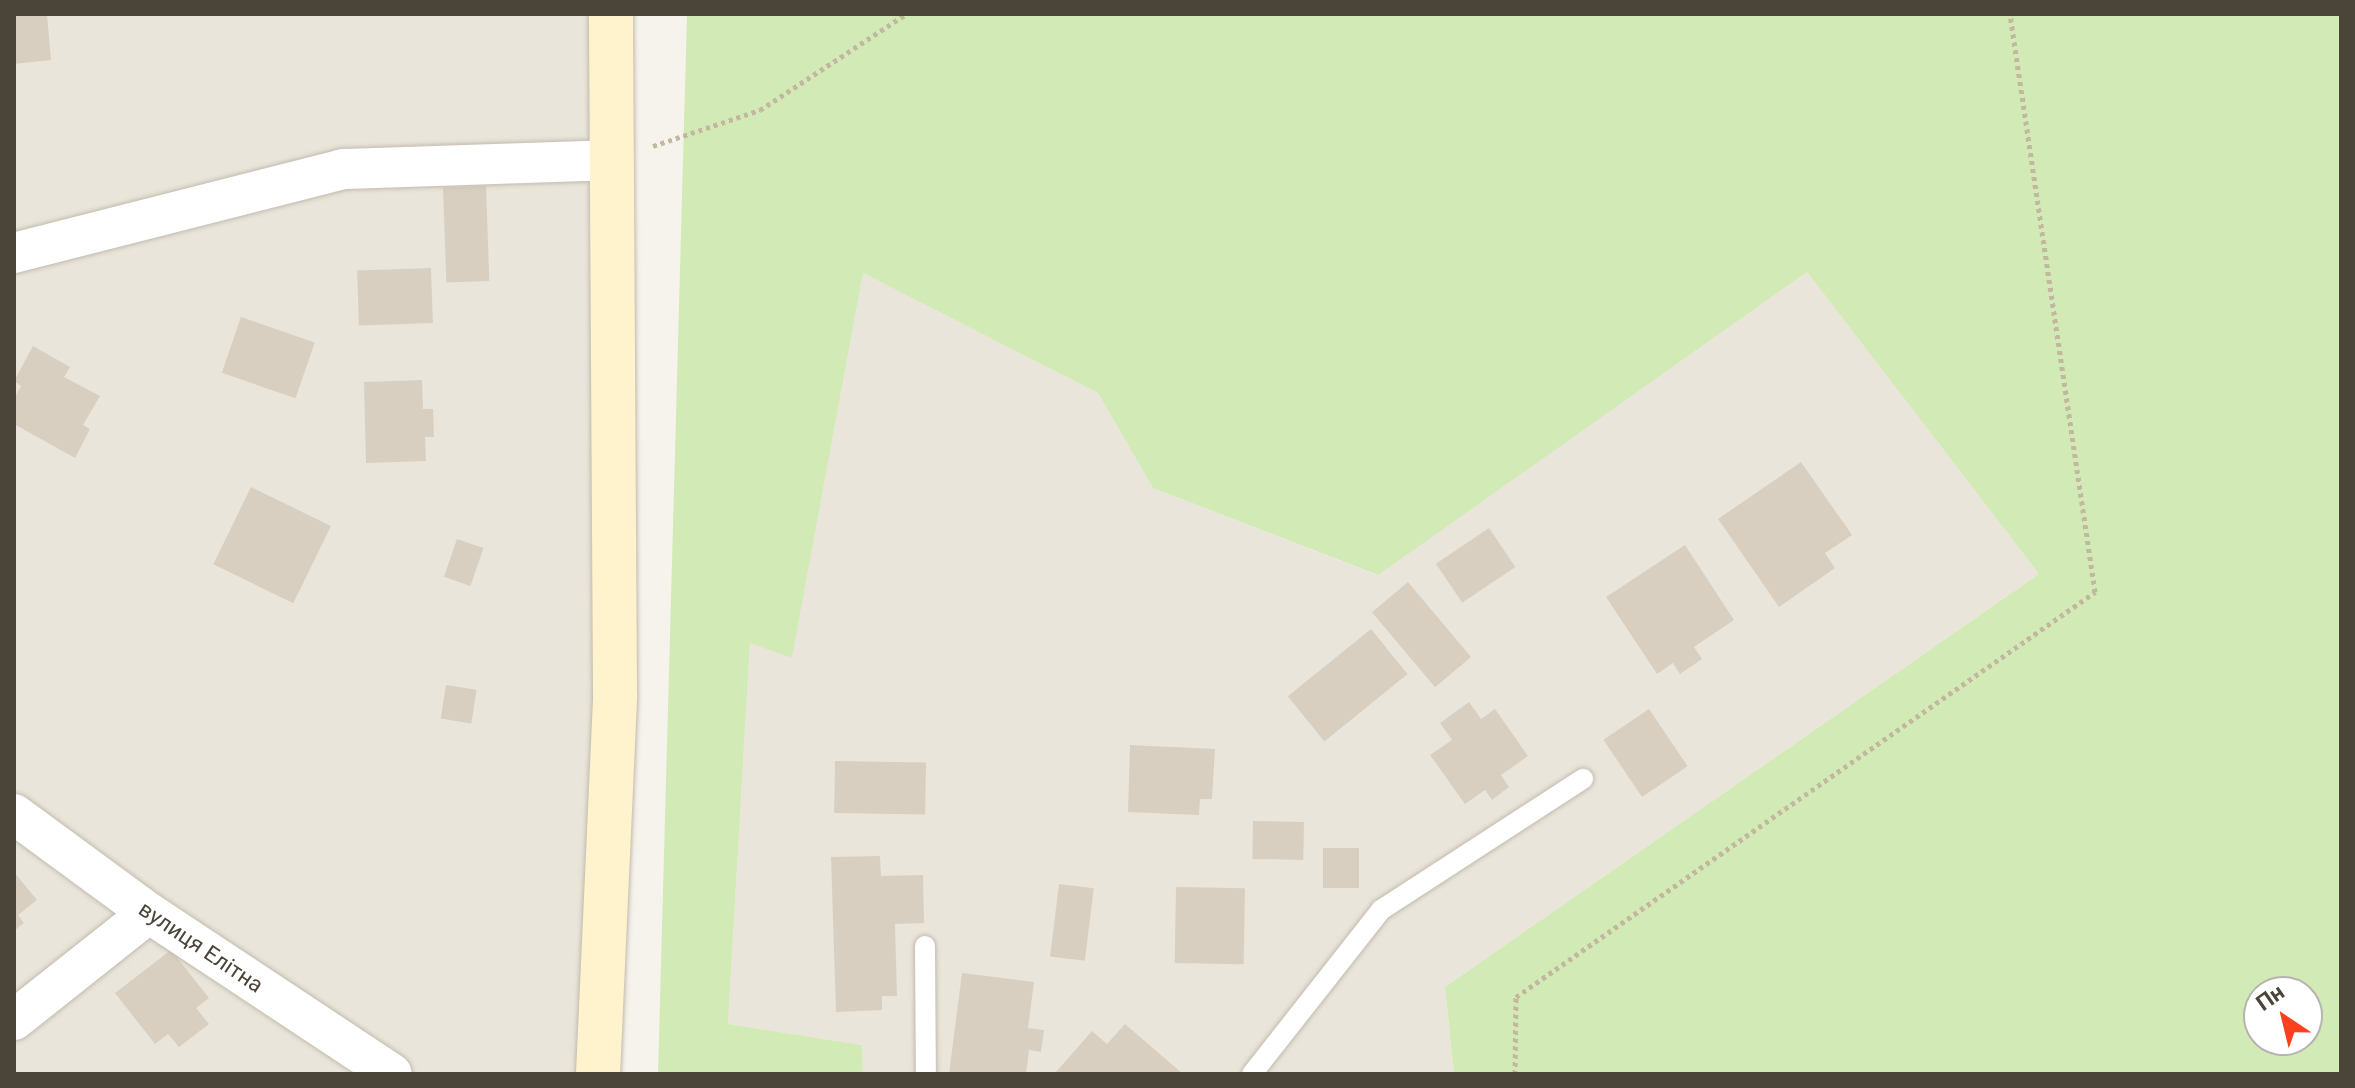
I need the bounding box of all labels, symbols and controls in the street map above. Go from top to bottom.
street label: вулиця Елітна [134,896,268,998]
north arrow [2243,976,2323,1056]
text: Пн [2251,979,2289,1016]

